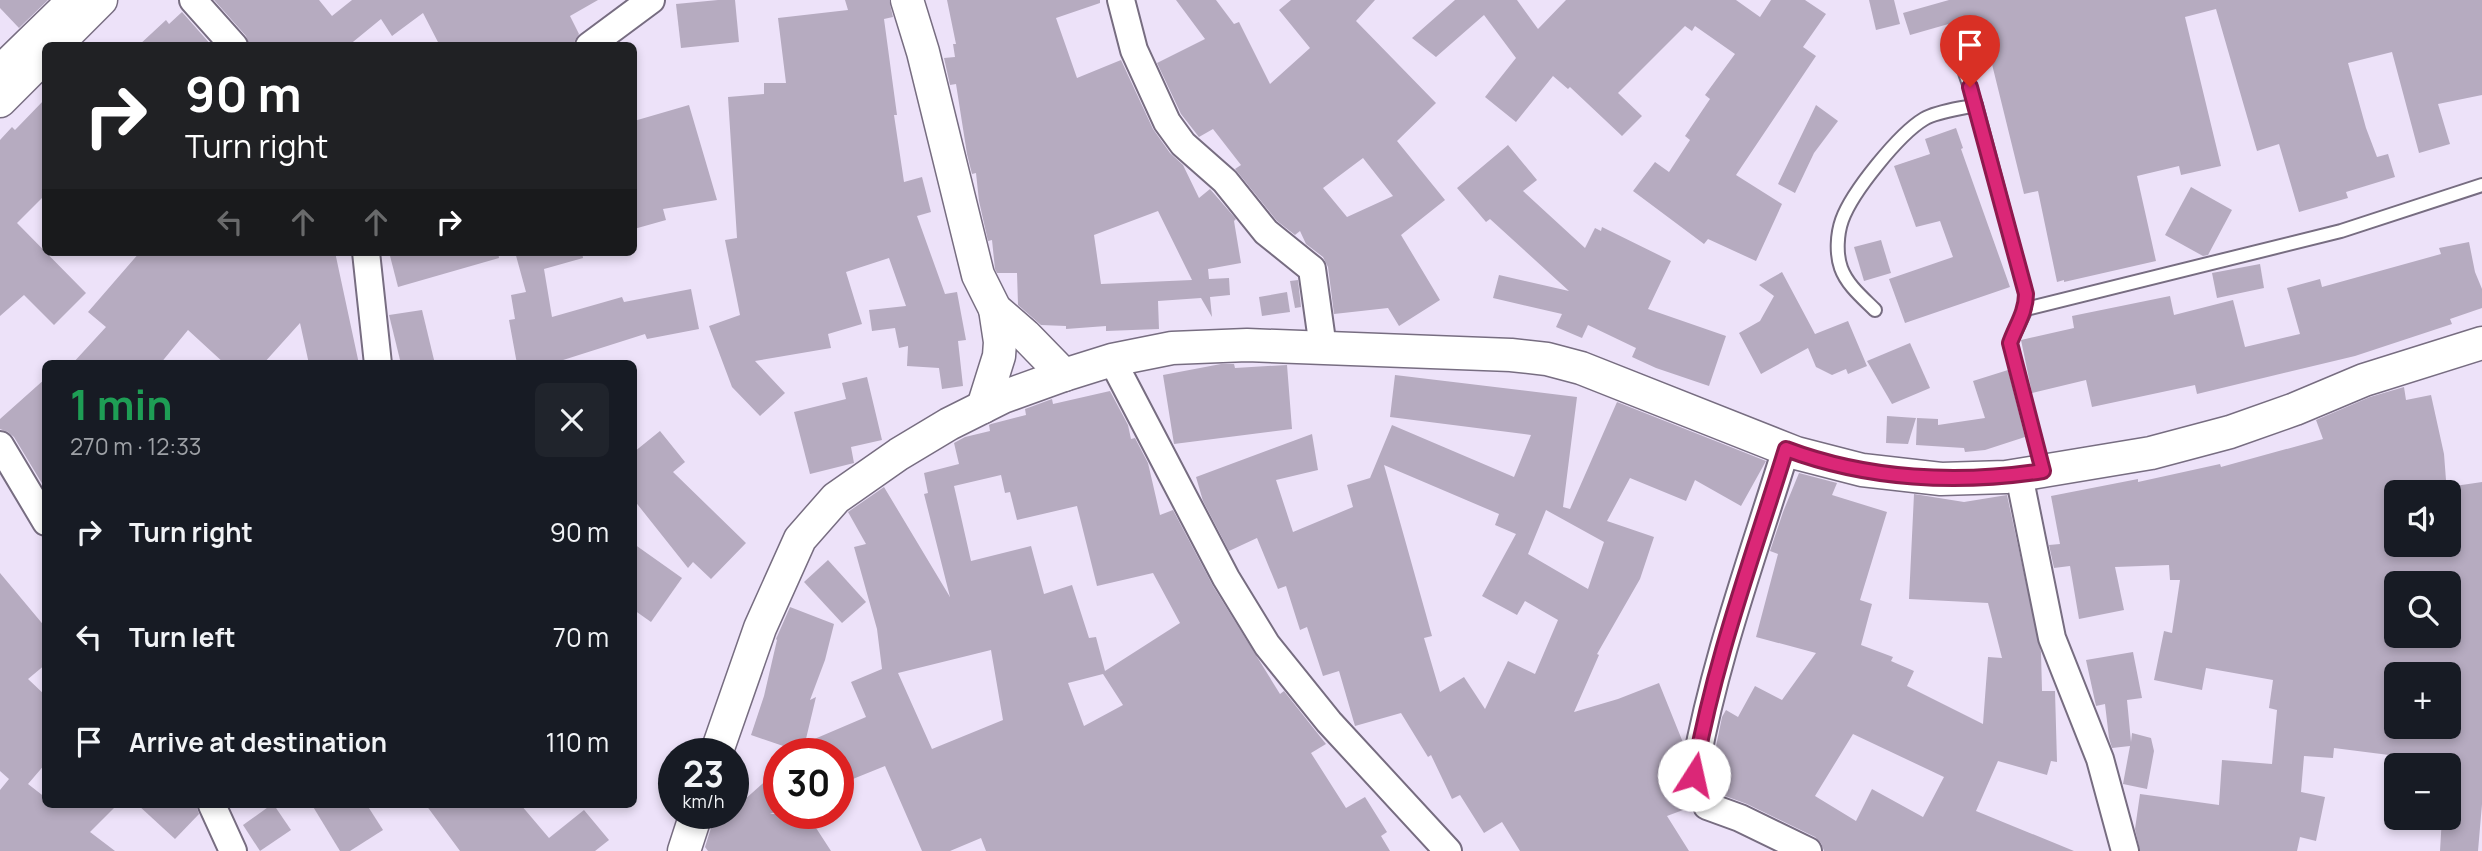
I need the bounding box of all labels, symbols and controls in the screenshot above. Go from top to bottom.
pin [1940,15,2000,87]
icon: arrive [1951,26,1989,64]
text: 90 m [185,60,302,127]
icon: right [70,70,161,161]
text: Turn right [185,124,328,168]
icon: left [211,203,249,241]
icon: ahead [284,203,322,241]
icon: ahead [357,203,395,241]
icon: right [430,203,468,241]
text: 1 min [70,375,173,433]
button: close [535,383,609,457]
text: 270 m · 12:33 [70,430,202,462]
map controls [2384,480,2461,830]
button: sound [2384,480,2461,557]
icon: right [70,513,108,551]
text: Turn right [129,514,253,550]
text: 90 m [550,514,609,550]
button: search [2384,571,2461,648]
icon: left [70,618,108,656]
text: Turn left [129,619,236,655]
text: 70 m [553,619,609,655]
button: + [2384,662,2461,739]
icon: arrive [70,723,108,761]
text: Arrive at destination [129,724,387,760]
text: 110 m [546,724,609,760]
speed limit sign: 30 [763,738,854,829]
position arrow [1657,738,1731,812]
text: 23 [683,750,724,798]
button: − [2384,753,2461,830]
text: km/h [683,789,724,813]

